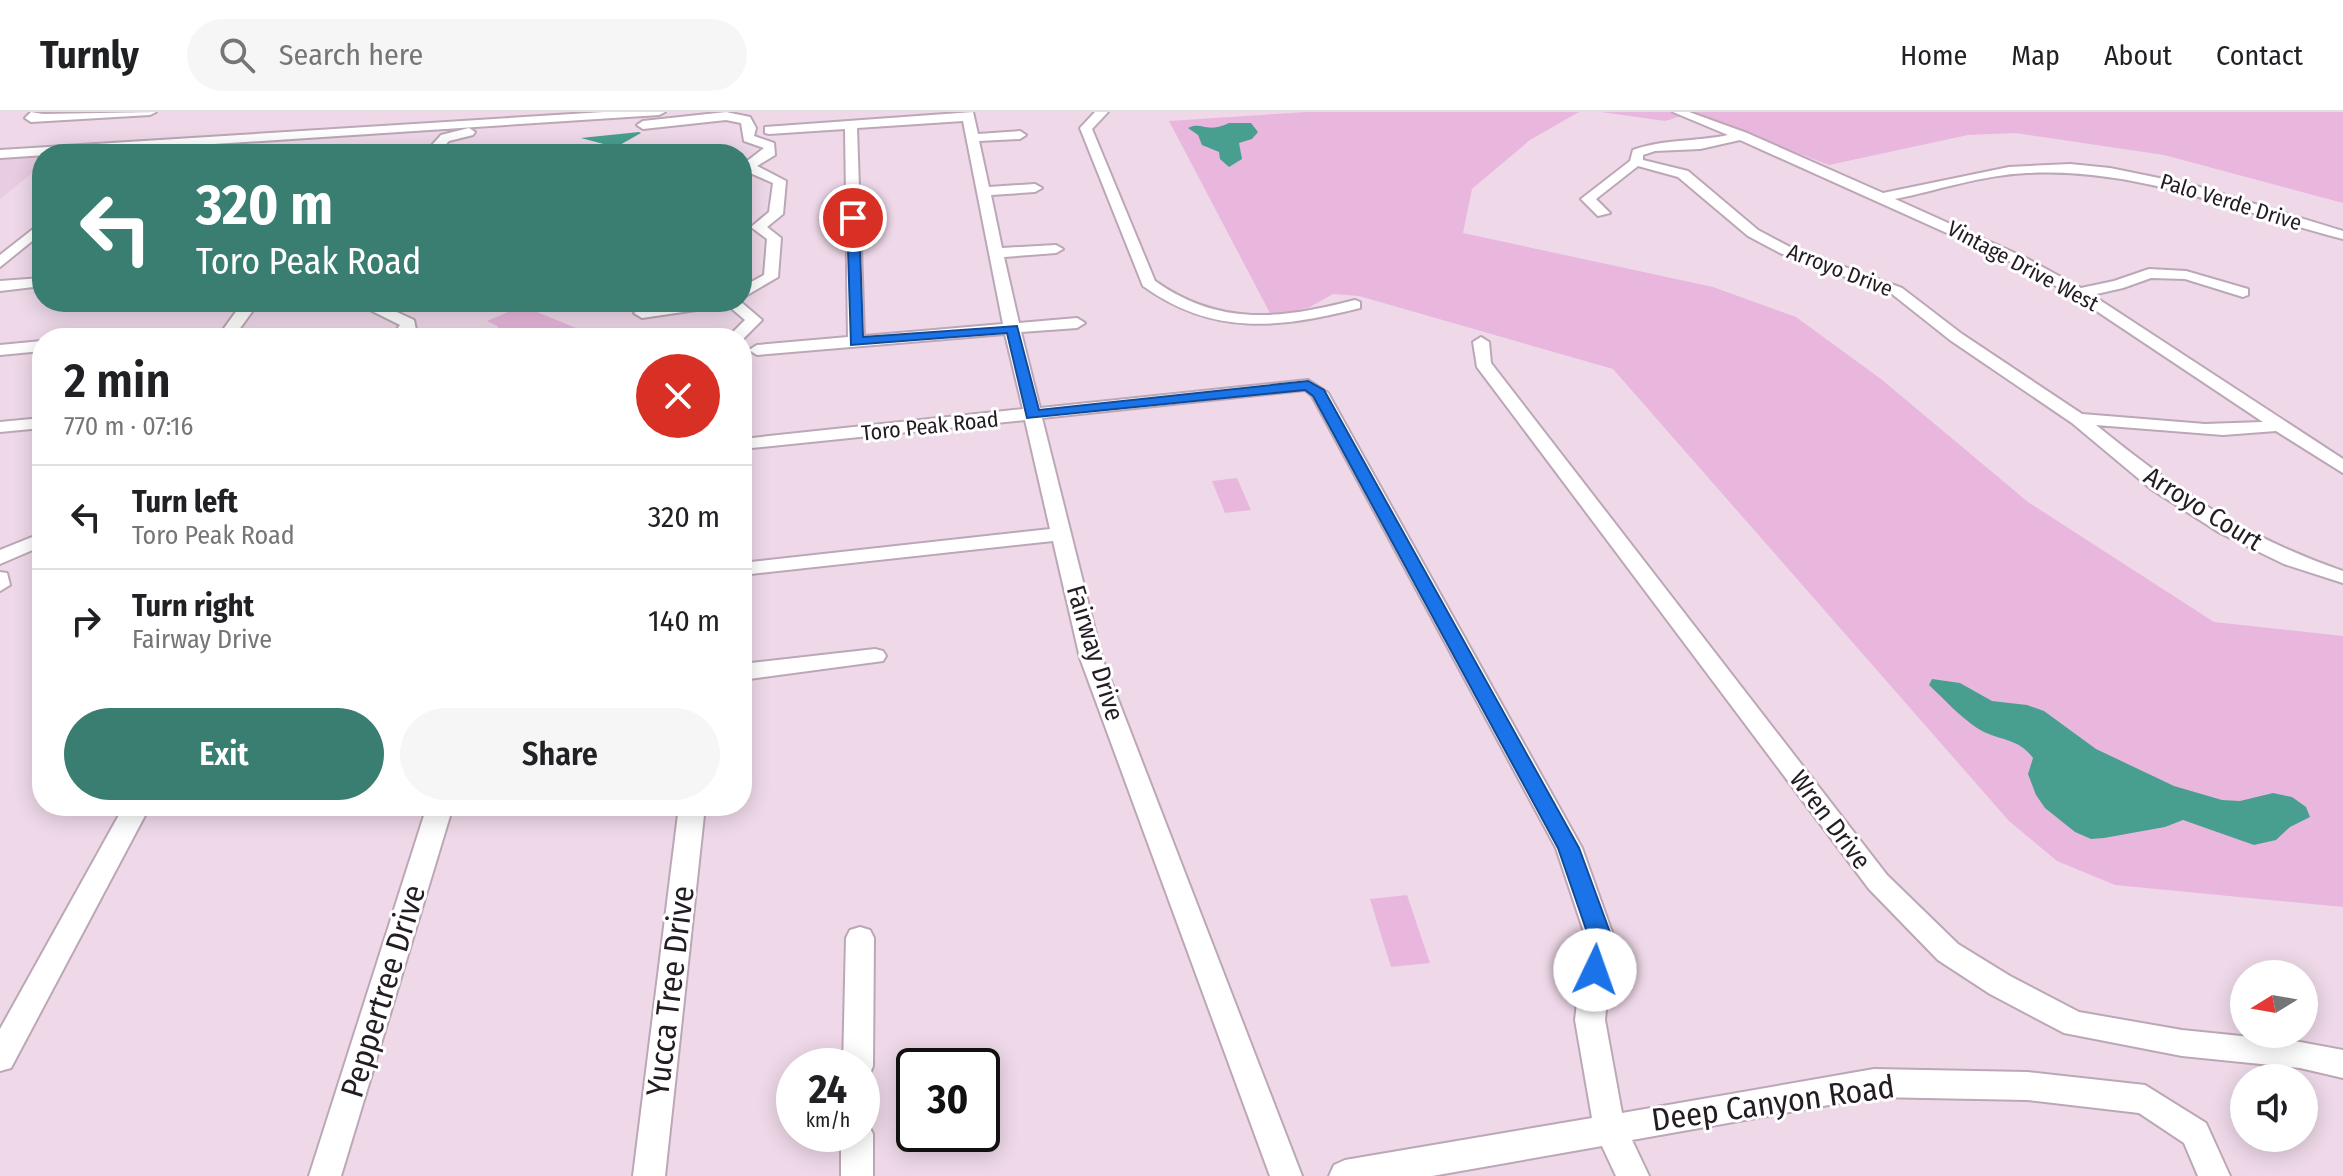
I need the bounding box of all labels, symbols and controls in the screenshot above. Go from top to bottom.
search box [187,19,747,91]
text: Turnly [40,32,139,78]
icon: search [215,33,259,77]
text: Search here [279,37,423,73]
text: Home [1900,39,1967,72]
text: Map [2011,39,2060,72]
text: About [2104,39,2172,72]
text: Contact [2216,39,2303,72]
street label: Palo Verde Drive [2157,168,2305,236]
text: 320 m [196,172,333,239]
icon: left [64,176,168,280]
pin [819,184,887,252]
icon: arrive [831,196,875,240]
street label: Vintage Drive West [1943,215,2104,318]
street label: Arroyo Drive [1783,238,1897,302]
text: Toro Peak Road [196,240,421,284]
text: 2 min [64,352,171,410]
button: close [636,354,720,438]
street label: Toro Peak Road [860,405,1000,447]
text: 770 m · 07:16 [64,411,193,442]
street label: Arroyo Court [2138,460,2268,558]
text: Turn left [132,484,238,520]
icon: left [64,495,108,539]
text: 320 m [648,499,720,535]
text: Toro Peak Road [132,520,295,551]
street label: Fairway Drive [1060,582,1130,724]
text: Turn right [132,588,254,624]
icon: right [64,599,108,643]
text: 140 m [648,603,720,639]
text: Fairway Drive [132,624,272,655]
button: Exit [64,708,384,800]
button: Share [400,708,720,800]
street label: Wren Drive [1783,765,1877,875]
street label: Peppertree Drive [333,880,433,1102]
street label: Yucca Tree Drive [638,884,702,1098]
position arrow [1553,928,1637,1012]
north arrow [2230,960,2318,1048]
map controls [2230,960,2318,1152]
speed limit sign: 30 [896,1048,1000,1152]
button: sound [2230,1064,2318,1152]
text: 24 [809,1066,847,1114]
street label: Deep Canyon Road [1649,1067,1897,1139]
text: km/h [806,1108,850,1132]

